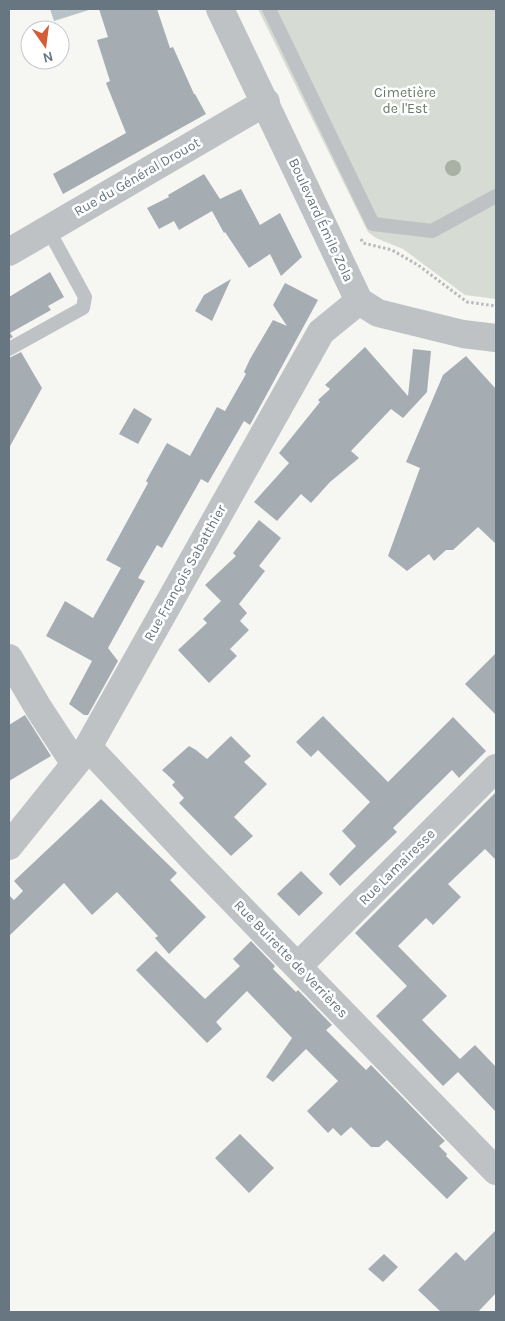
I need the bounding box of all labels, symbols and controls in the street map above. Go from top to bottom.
north arrow [20,20,70,70]
text: N [41,48,55,67]
park label: Cimetière de l'Est [374,84,436,117]
street label: Rue du Général Drouot [71,134,203,220]
street label: Boulevard Émile Zola [285,155,358,285]
street label: Rue François Sabatthier [140,501,230,644]
street label: Rue Lamairesse [355,825,439,909]
street label: Rue Buirette de Verrières [230,897,352,1021]

